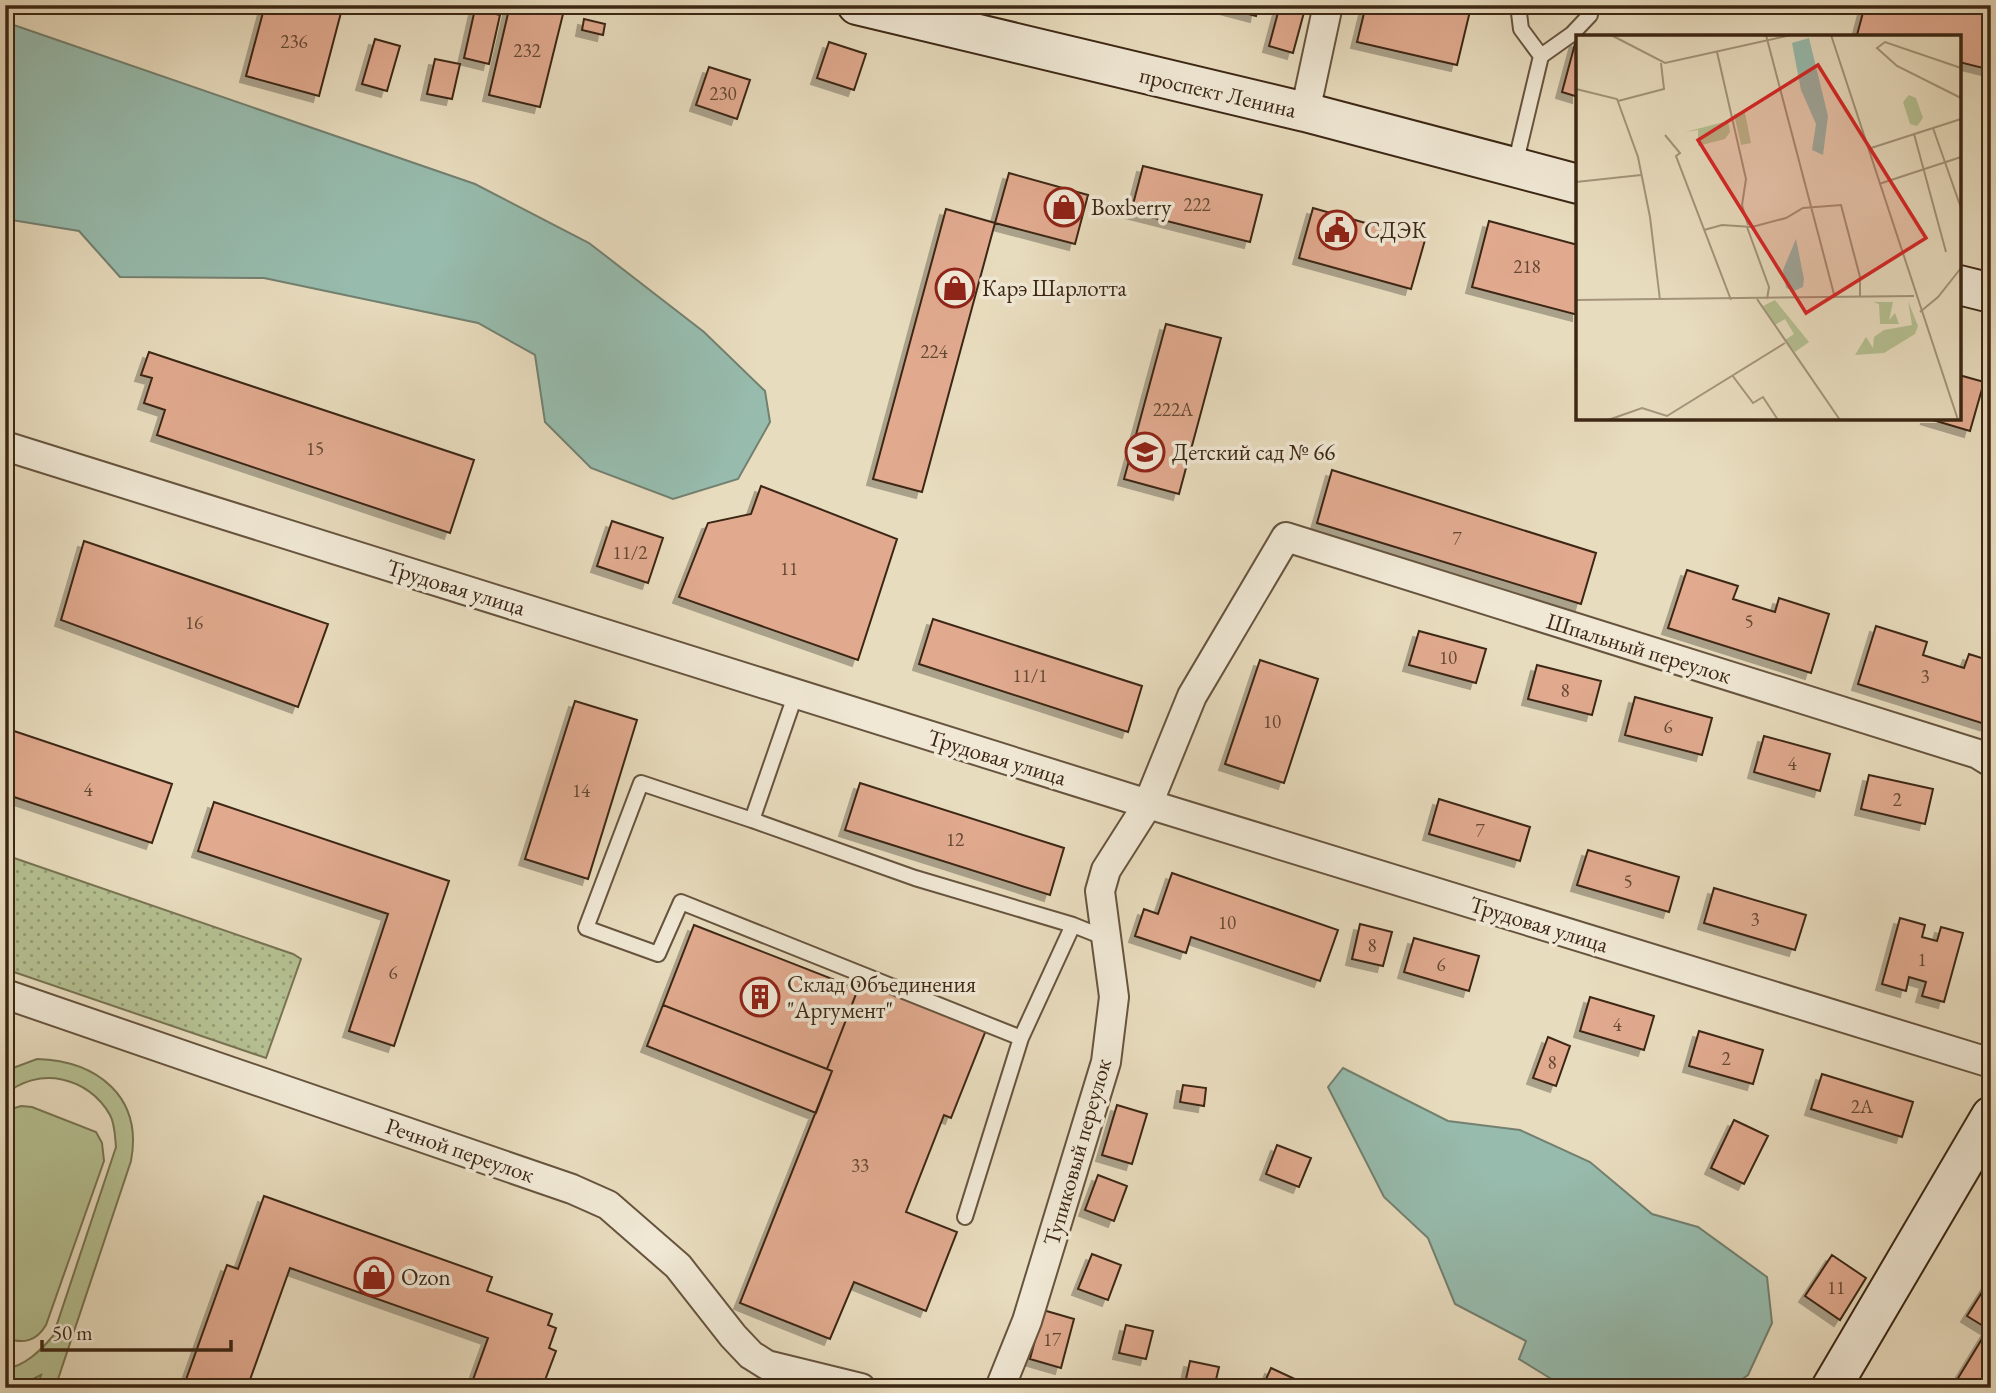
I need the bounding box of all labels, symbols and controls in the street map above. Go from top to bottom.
house number: 236 [280,29,308,54]
inset map [1576,35,1961,420]
house number: 232 [513,38,541,63]
street label: проспект Ленина [1137,59,1300,125]
house number: 230 [709,81,737,106]
shop icon: Boxberry [1043,186,1085,228]
place label: Boxberry [1091,192,1172,222]
house number: 222 [1183,192,1211,217]
public building icon: СДЭК [1316,209,1358,251]
place label: СДЭК [1364,215,1428,245]
house number: 218 [1513,254,1541,279]
shop icon: Карэ Шарлотта [934,267,976,309]
place label: Карэ Шарлотта [982,273,1128,303]
house number: 224 [920,339,949,364]
house number: 222А [1153,397,1194,422]
school or university icon: Детский сад № 66 [1124,431,1166,473]
house number: 15 [306,436,324,461]
place label: Детский сад № 66 [1172,437,1335,467]
house number: 7 [1452,526,1462,551]
house number: 11/2 [613,540,647,565]
street label: Трудовая улица [383,552,530,623]
house number: 11 [780,556,798,581]
street label: Шпальный переулок [1543,606,1735,690]
house number: 5 [1744,609,1754,634]
house number: 16 [185,610,203,635]
house number: 10 [1439,645,1457,670]
house number: 11/1 [1013,663,1047,688]
house number: 3 [1920,664,1930,689]
house number: 8 [1560,678,1570,703]
house number: 10 [1263,709,1281,734]
house number: 6 [1663,714,1673,739]
street label: Трудовая улица [924,722,1071,793]
house number: 4 [1787,751,1797,776]
house number: 4 [83,777,93,802]
house number: 14 [572,778,591,803]
house number: 2 [1892,787,1902,812]
house number: 7 [1475,818,1485,843]
house number: 12 [946,827,964,852]
house number: 5 [1623,869,1633,894]
street label: Трудовая улица [1466,889,1613,960]
house number: 3 [1750,907,1760,932]
house number: 10 [1218,910,1236,935]
house number: 8 [1367,933,1377,958]
house number: 1 [1917,947,1927,972]
house number: 6 [1436,952,1446,977]
house number: 6 [388,960,398,985]
place label: Склад Объединения "Аргумент" [787,969,976,1025]
building icon: Склад Объединения "Аргумент" [739,976,781,1018]
house number: 4 [1612,1012,1622,1037]
house number: 2 [1721,1046,1731,1071]
house number: 8 [1547,1050,1557,1075]
street label: Тупиковый переулок [1036,1055,1118,1249]
house number: 2А [1851,1094,1874,1119]
street label: Речной переулок [382,1111,538,1189]
house number: 33 [851,1153,869,1178]
shop icon: Ozon [353,1256,395,1298]
place label: Ozon [401,1262,451,1292]
house number: 11 [1827,1275,1845,1300]
scale bar [42,1309,231,1353]
text: 50 m [52,1319,93,1346]
house number: 17 [1043,1327,1062,1352]

